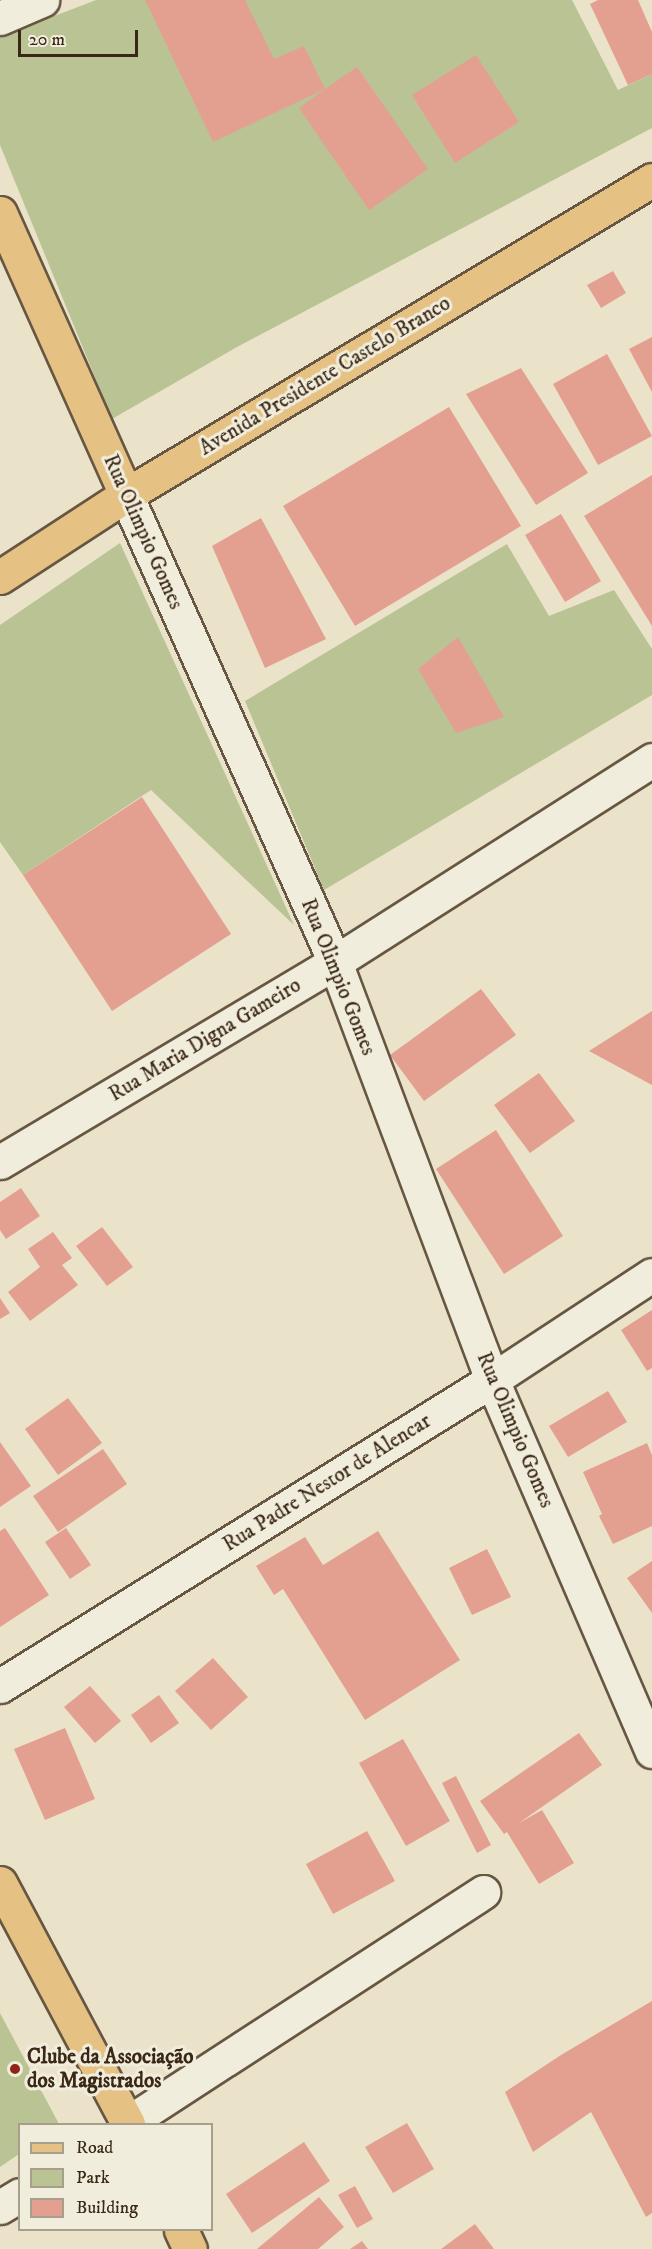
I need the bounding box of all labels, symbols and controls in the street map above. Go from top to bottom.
scale bar [21,18,141,56]
text: 20 m [29,29,65,51]
street label: Avenida Presidente Castelo Branco [195,291,455,461]
street label: Rua Olimpio Gomes [98,451,188,613]
street label: Rua Olimpio Gomes [295,895,381,1059]
street label: Rua Maria Digna Gameiro [104,973,306,1107]
street label: Rua Olimpio Gomes [471,1348,559,1512]
street label: Rua Padre Nestor de Alencar [218,1409,436,1557]
place label: Clube da Associação dos Magistrados [27,2044,193,2094]
marker: Clube da Associação dos Magistrados [8,2062,22,2076]
legend [18,2123,213,2231]
text: Road [76,2137,113,2159]
text: Park [76,2167,110,2189]
text: Building [76,2197,138,2219]

